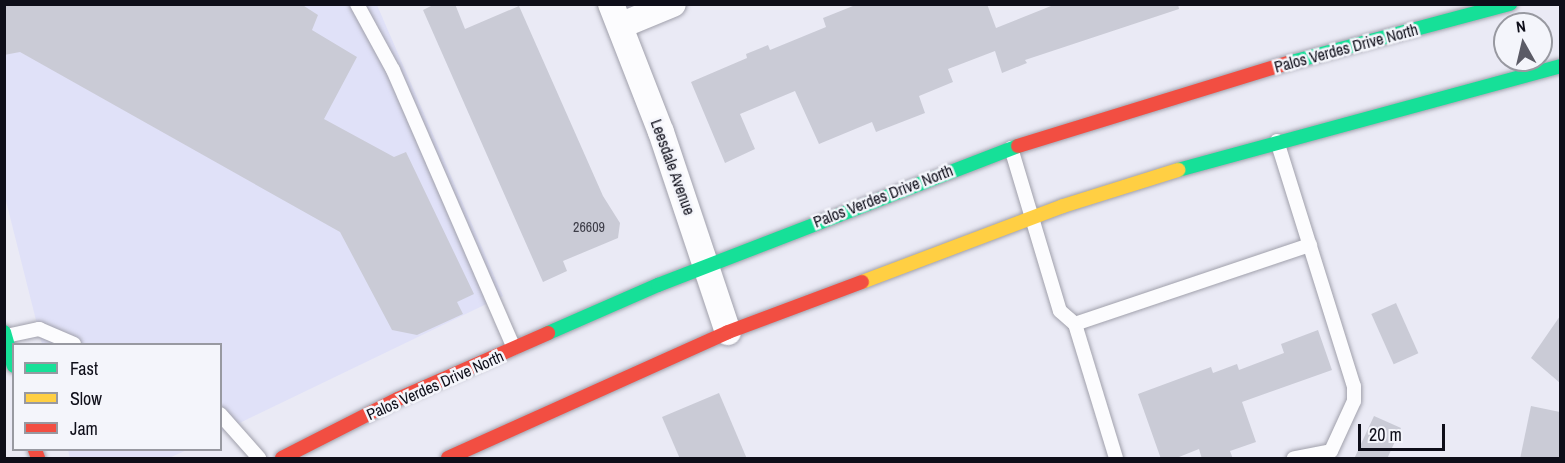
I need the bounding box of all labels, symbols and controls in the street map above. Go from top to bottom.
north arrow [1493,12,1553,72]
text: N [1515,15,1527,38]
street label: Palos Verdes Drive North [1272,20,1420,76]
street label: Leesdale Avenue [647,116,699,218]
street label: Palos Verdes Drive North [810,161,956,231]
house number: 26609 [573,219,605,235]
legend [12,343,222,451]
street label: Palos Verdes Drive North [363,346,507,424]
text: Fast [70,356,98,381]
text: Slow [70,386,102,411]
scale bar [1361,412,1448,450]
text: Jam [70,416,98,441]
text: 20 m [1369,422,1402,447]

